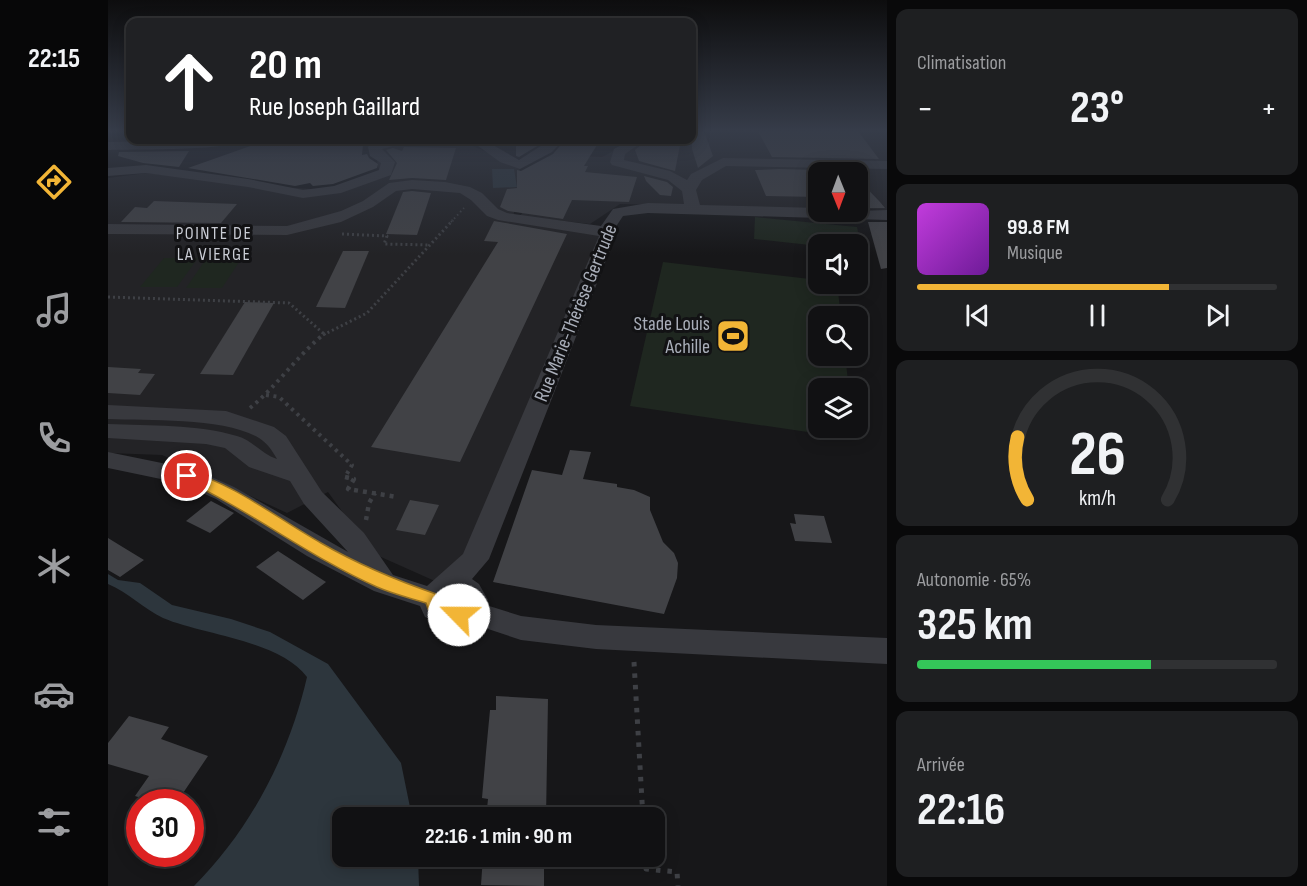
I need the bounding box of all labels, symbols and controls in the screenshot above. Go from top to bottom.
text: 20 m [249,40,322,91]
icon: ahead [150,42,228,120]
text: 22:15 [28,43,80,75]
text: Climatisation [917,51,1006,75]
text: 23° [1070,81,1124,136]
text: − [917,89,933,129]
text: + [1261,89,1277,129]
text: Rue Joseph Gaillard [249,91,420,123]
icon: directions [33,161,75,203]
north arrow [808,162,868,222]
map controls [808,162,868,438]
text: 99.8 FM [1007,214,1069,241]
street label: Rue Marie-Thérèse Gertrude [529,221,623,405]
district label: POINTE DE LA VIERGE [176,223,252,265]
button: sound [808,234,868,294]
text: Musique [1007,241,1063,265]
icon: music [33,289,75,331]
icon: previous [961,299,994,332]
icon: pause [1081,299,1114,332]
icon: next [1201,299,1234,332]
button: search [808,306,868,366]
place label: Stade Louis Achille [633,312,710,359]
sports icon: Stade Louis Achille [715,318,751,354]
button: layers [808,378,868,438]
icon: phone [33,417,75,459]
text: 26 [1069,418,1125,493]
pin [161,450,212,501]
icon: arrive [170,459,203,492]
text: km/h [1078,486,1116,511]
icon: climate [33,545,75,587]
text: Autonomie · 65% [917,568,1031,592]
position arrow [427,583,491,647]
text: 325 km [917,598,1033,653]
icon: car [33,673,75,715]
text: Arrivée [917,753,965,777]
text: 22:16 [917,783,1005,838]
speed limit sign: 30 [126,789,204,867]
icon: filters [33,801,75,843]
text: 22:16 · 1 min · 90 m [425,823,572,850]

